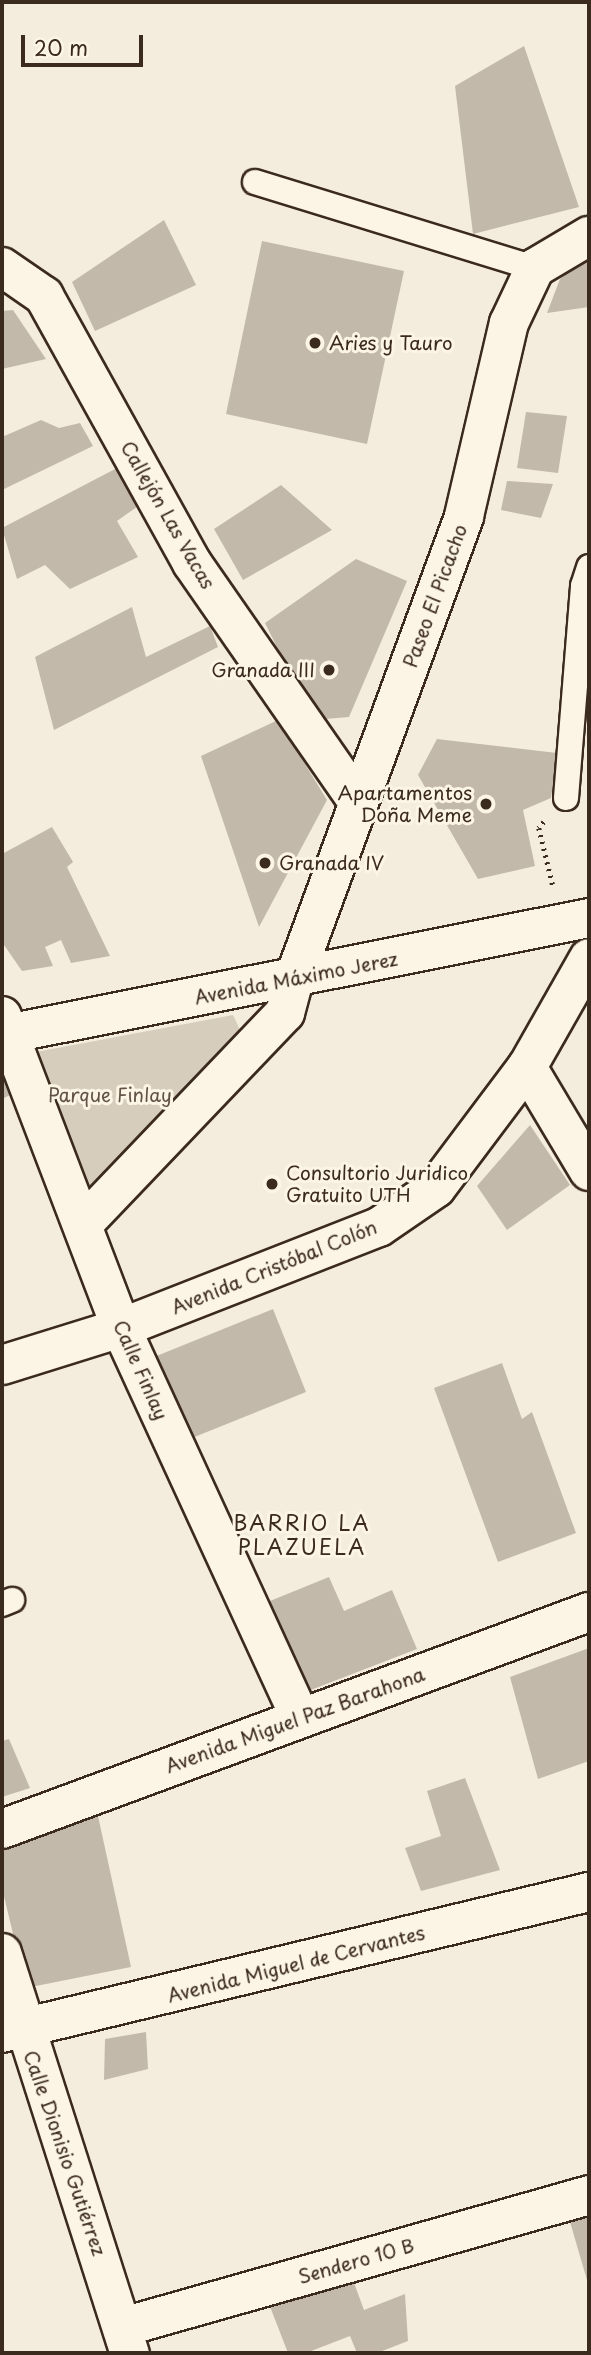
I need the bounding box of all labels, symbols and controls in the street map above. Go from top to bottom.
scale bar [24,21,147,65]
text: 20 m [34,31,88,63]
place label: Aries y Tauro [329,332,453,354]
marker: Aries y Tauro [307,335,323,351]
street label: Callejón Las Vacas [116,436,220,594]
street label: Paseo El Picacho [398,521,472,671]
place label: Granada III [211,659,315,681]
marker: Granada III [321,662,337,678]
place label: Apartamentos Doña Meme [337,782,472,826]
marker: Apartamentos Doña Meme [478,796,494,812]
place label: Granada IV [279,852,385,874]
marker: Granada IV [257,855,273,871]
street label: Avenida Máximo Jerez [193,947,399,1009]
park label: Parque Finlay [47,1084,173,1106]
place label: Consultorio Juridico Gratuito UTH [286,1162,469,1206]
marker: Consultorio Juridico Gratuito UTH [264,1176,280,1192]
street label: Avenida Cristóbal Colón [167,1215,381,1319]
street label: Calle Finlay [108,1316,174,1424]
district label: BARRIO LA PLAZUELA [235,1509,369,1559]
street label: Avenida Miguel Paz Barahona [162,1662,428,1778]
street label: Avenida Miguel de Cervantes [164,1921,428,2007]
street label: Calle Dionisio Gutiérrez [19,2047,111,2259]
street label: Sendero 10 B [295,2233,417,2289]

